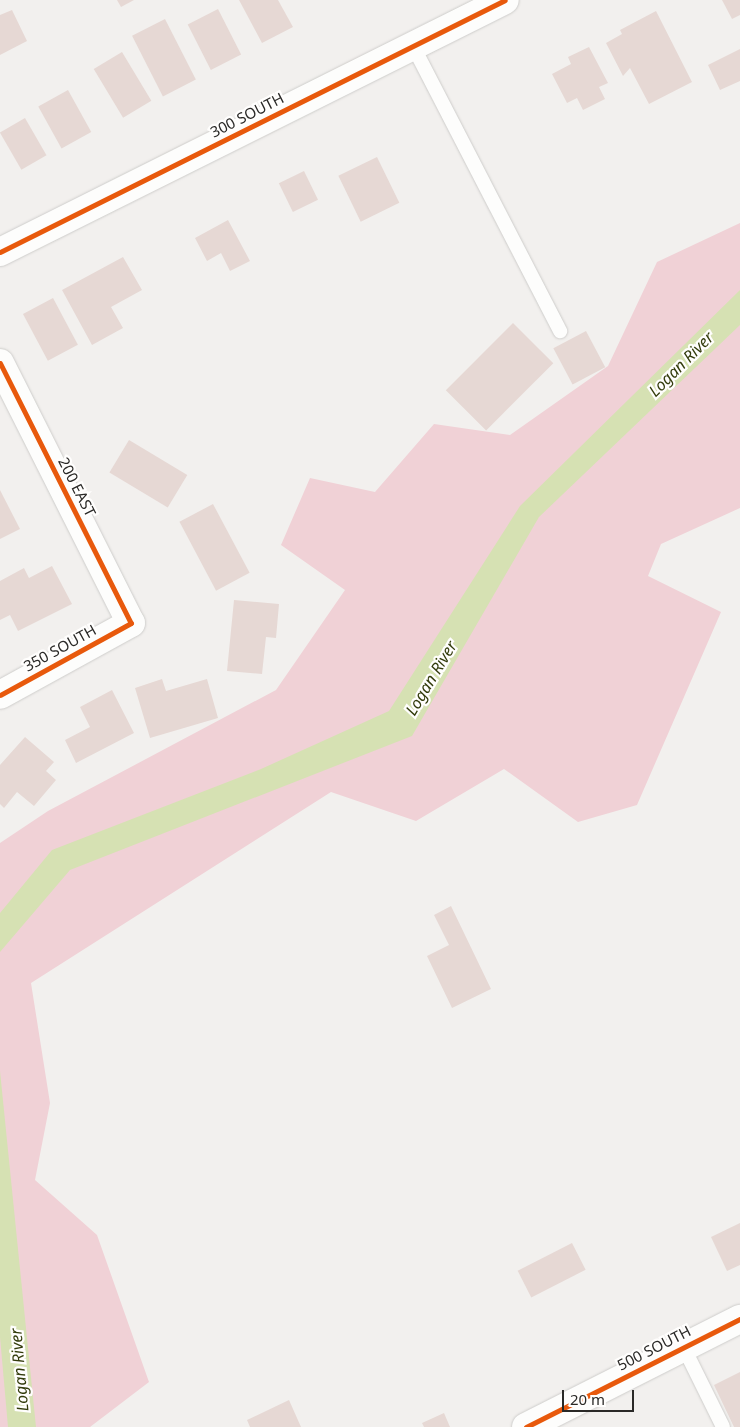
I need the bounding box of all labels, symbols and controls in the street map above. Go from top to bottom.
street label: 300 SOUTH [207,89,287,141]
water label: Logan River [645,328,717,400]
street label: 200 EAST [54,454,100,520]
street label: 350 SOUTH [21,621,99,675]
water label: Logan River [401,637,461,719]
street label: 500 SOUTH [614,1322,694,1374]
water label: Logan River [6,1328,32,1412]
scale bar [565,1380,638,1412]
text: 20 m [570,1389,605,1409]

